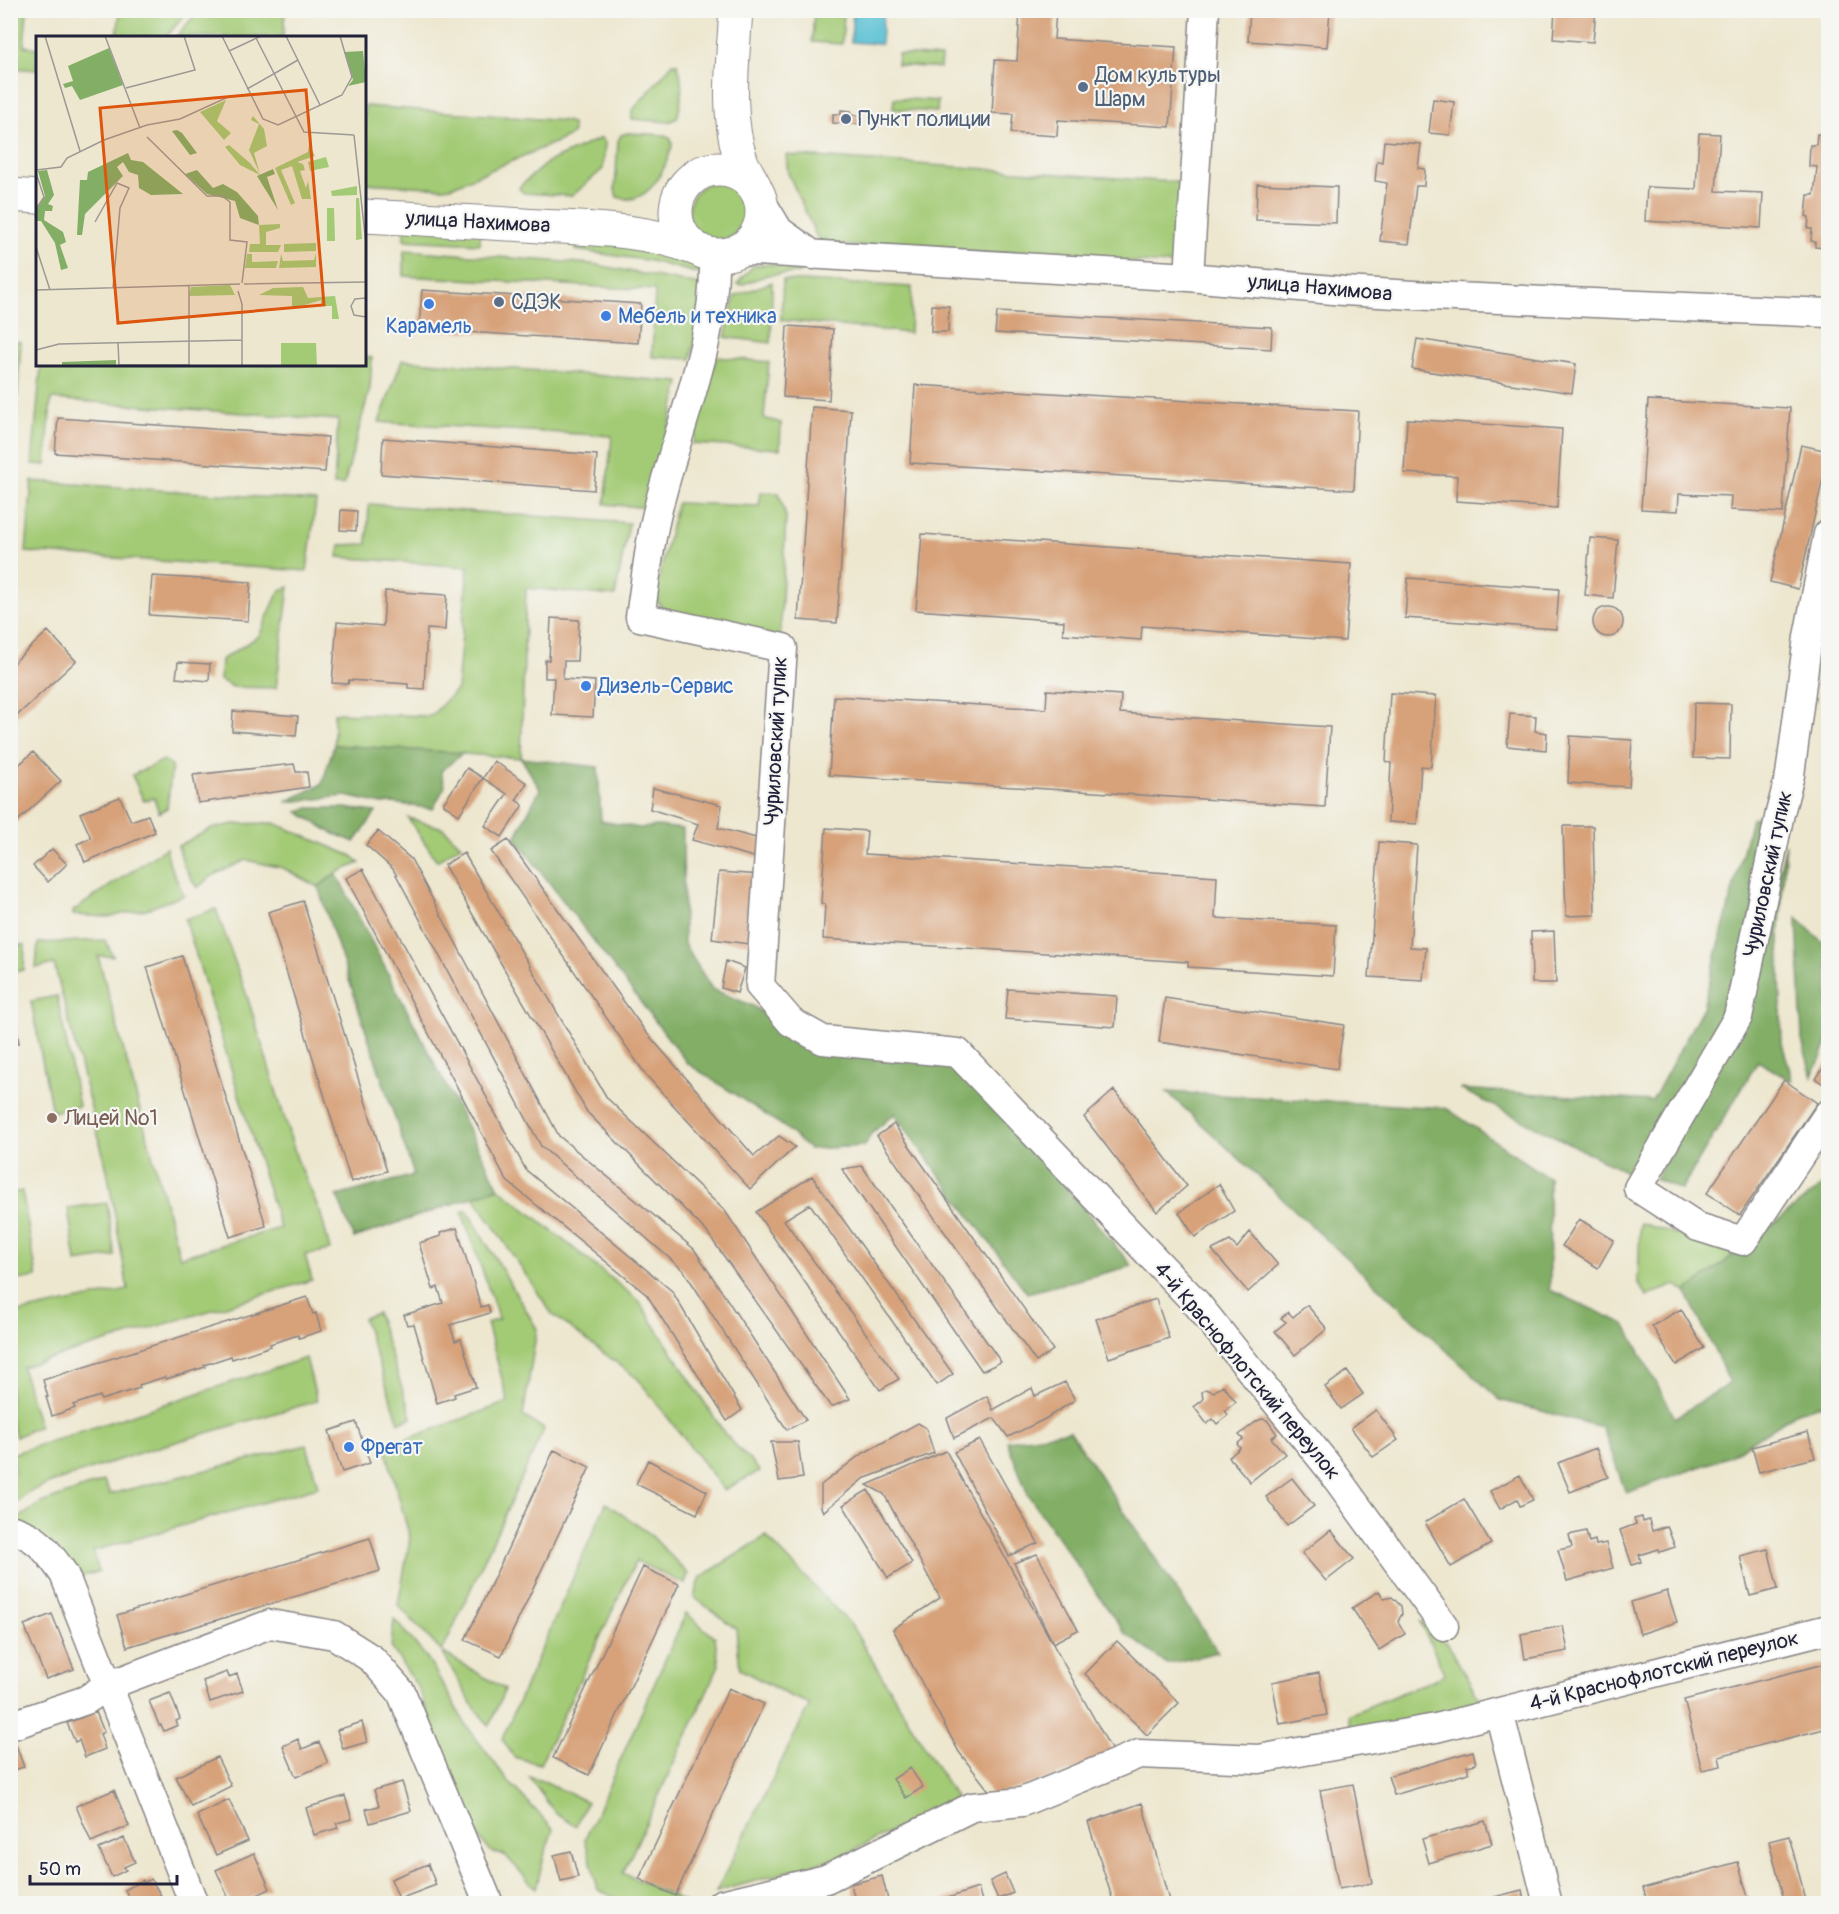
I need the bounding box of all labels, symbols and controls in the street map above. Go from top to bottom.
inset map [36,36,366,366]
place label: Дом культуры Шарм [1094,62,1221,113]
marker: Дом культуры Шарм [1076,80,1090,94]
place label: Пункт полиции [858,106,990,133]
marker: Пункт полиции [839,112,853,126]
street label: улица Нахимова [404,205,551,239]
street label: улица Нахимова [1246,268,1393,308]
place label: СДЭК [511,289,561,316]
marker: СДЭК [492,295,506,309]
marker: Карамель [422,297,436,311]
place label: Мебель и техника [618,303,777,330]
marker: Мебель и техника [599,309,613,323]
place label: Карамель [386,313,472,340]
street label: Чуриловский тупик [758,656,794,826]
place label: Дизель-Сервис [597,673,734,700]
marker: Дизель-Сервис [579,679,593,693]
street label: Чуриловский тупик [1737,788,1799,960]
place label: Лицей №1 [63,1105,158,1132]
marker: Лицей №1 [45,1111,59,1125]
street label: 4-й Краснофлотский переулок [1148,1256,1346,1486]
place label: Фрегат [361,1434,423,1461]
marker: Фрегат [342,1440,356,1454]
street label: 4-й Краснофлотский переулок [1527,1624,1802,1718]
scale bar [30,1848,177,1886]
text: 50 m [39,1858,81,1881]

